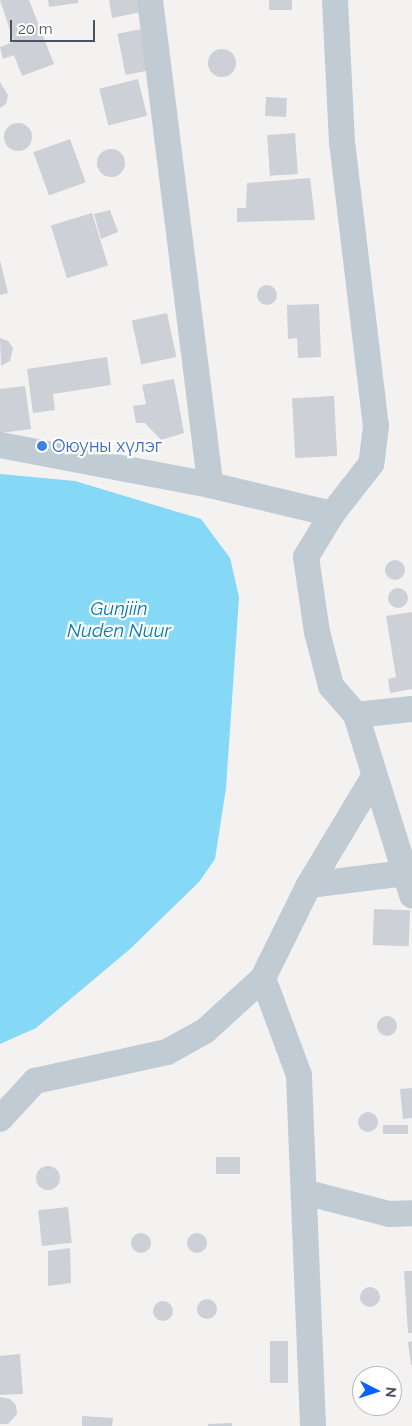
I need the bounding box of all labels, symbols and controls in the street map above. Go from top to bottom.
scale bar [12,10,98,42]
text: 20 m [18,20,53,38]
place label: Оюуны хүлэг [52,435,162,457]
marker: Оюуны хүлэг [36,440,48,452]
water label: Gunjiin Nuden Nuur [67,598,171,642]
north arrow [352,1366,402,1416]
text: N [383,1386,399,1398]

